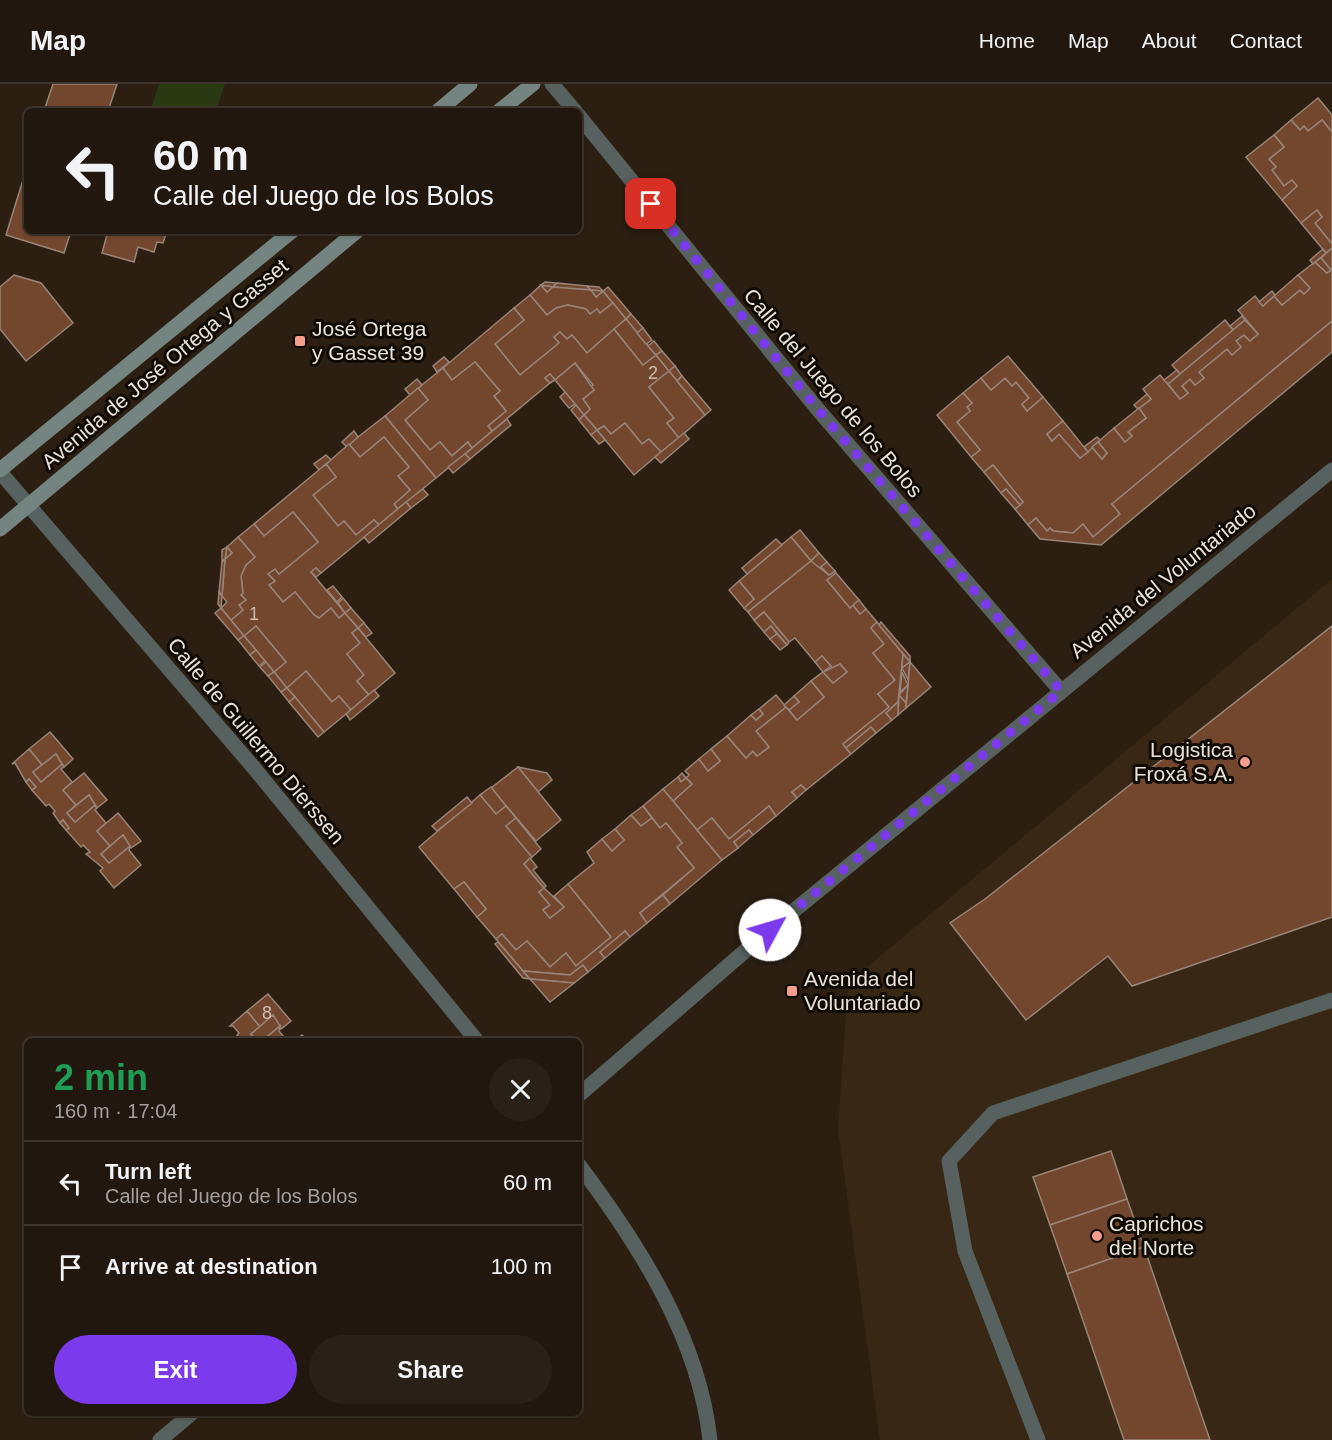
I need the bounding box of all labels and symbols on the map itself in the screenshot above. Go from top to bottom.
pin [625,178,676,229]
street label: Avenida de José Ortega y Gasset [37,254,292,473]
street label: Calle del Juego de los Bolos [739,284,927,502]
place label: José Ortega y Gasset 39 [312,317,427,364]
marker: José Ortega y Gasset 39 [293,334,307,348]
house number: 2 [648,363,658,383]
street label: Avenida del Voluntariado [1065,499,1260,663]
house number: 1 [249,604,259,624]
street label: Calle de Guillermo Dierssen [164,633,349,848]
place label: Logistica Froxá S.A. [1134,738,1233,785]
marker: Logistica Froxá S.A. [1238,755,1252,769]
position arrow [738,898,802,962]
place label: Avenida del Voluntariado [804,967,921,1014]
marker: Avenida del Voluntariado [785,984,799,998]
house number: 8 [262,1003,272,1023]
place label: Caprichos del Norte [1109,1212,1204,1259]
marker: Caprichos del Norte [1090,1229,1104,1243]

